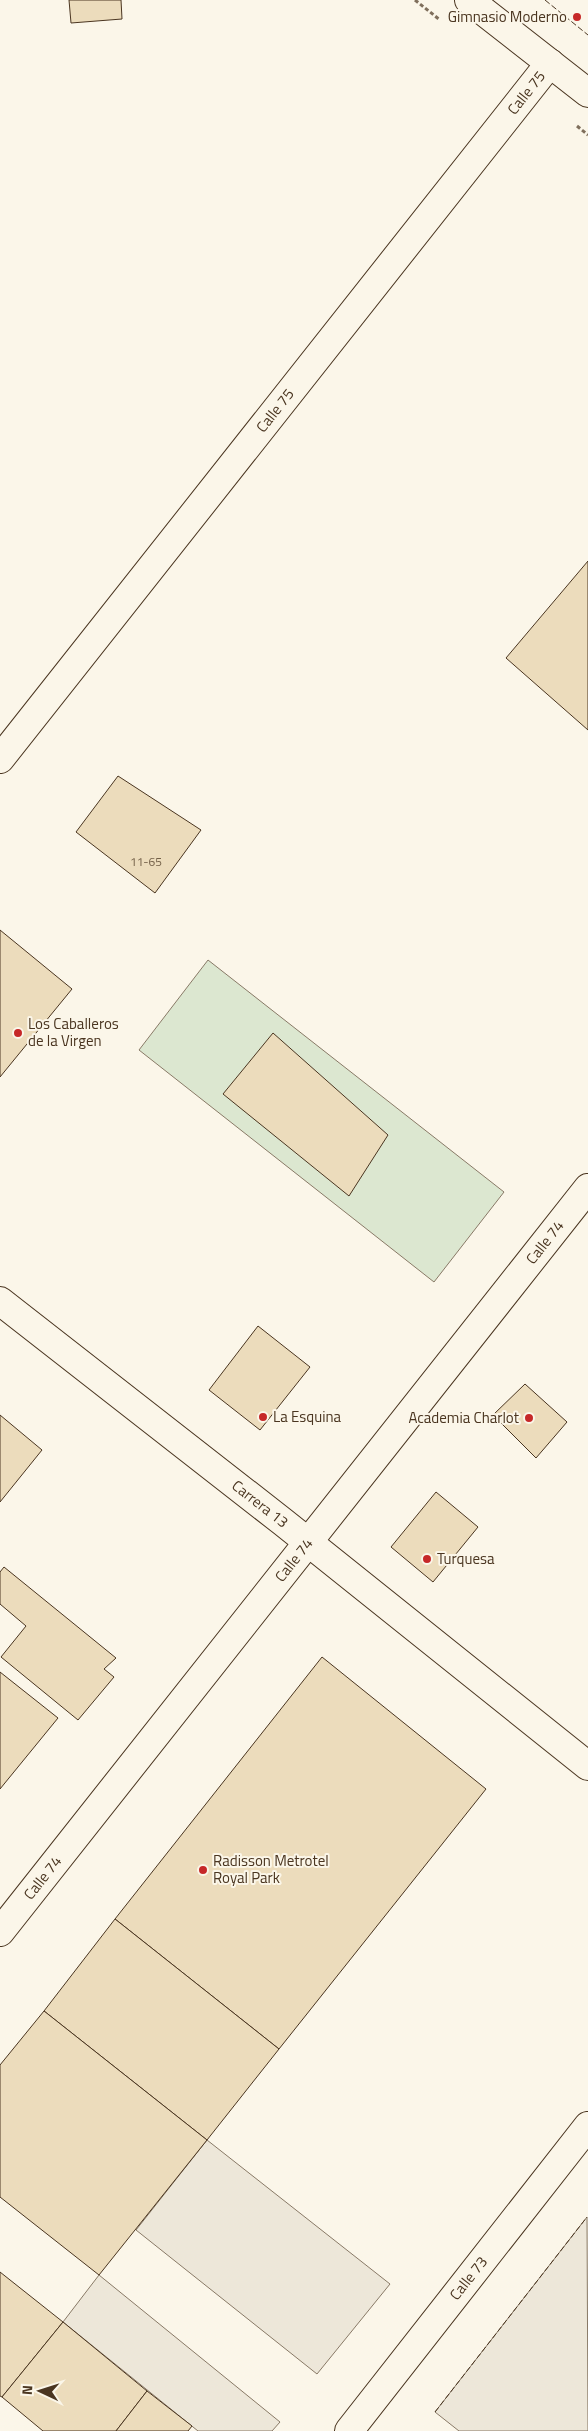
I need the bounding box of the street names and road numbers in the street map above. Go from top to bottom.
street label: Calle 75 [501,66,551,119]
street label: Calle 75 [250,383,300,437]
street label: Calle 74 [520,1215,569,1269]
street label: Carrera 13 [227,1474,294,1533]
street label: Calle 74 [269,1533,318,1587]
street label: Calle 74 [18,1851,67,1904]
street label: Calle 73 [444,2251,493,2305]

